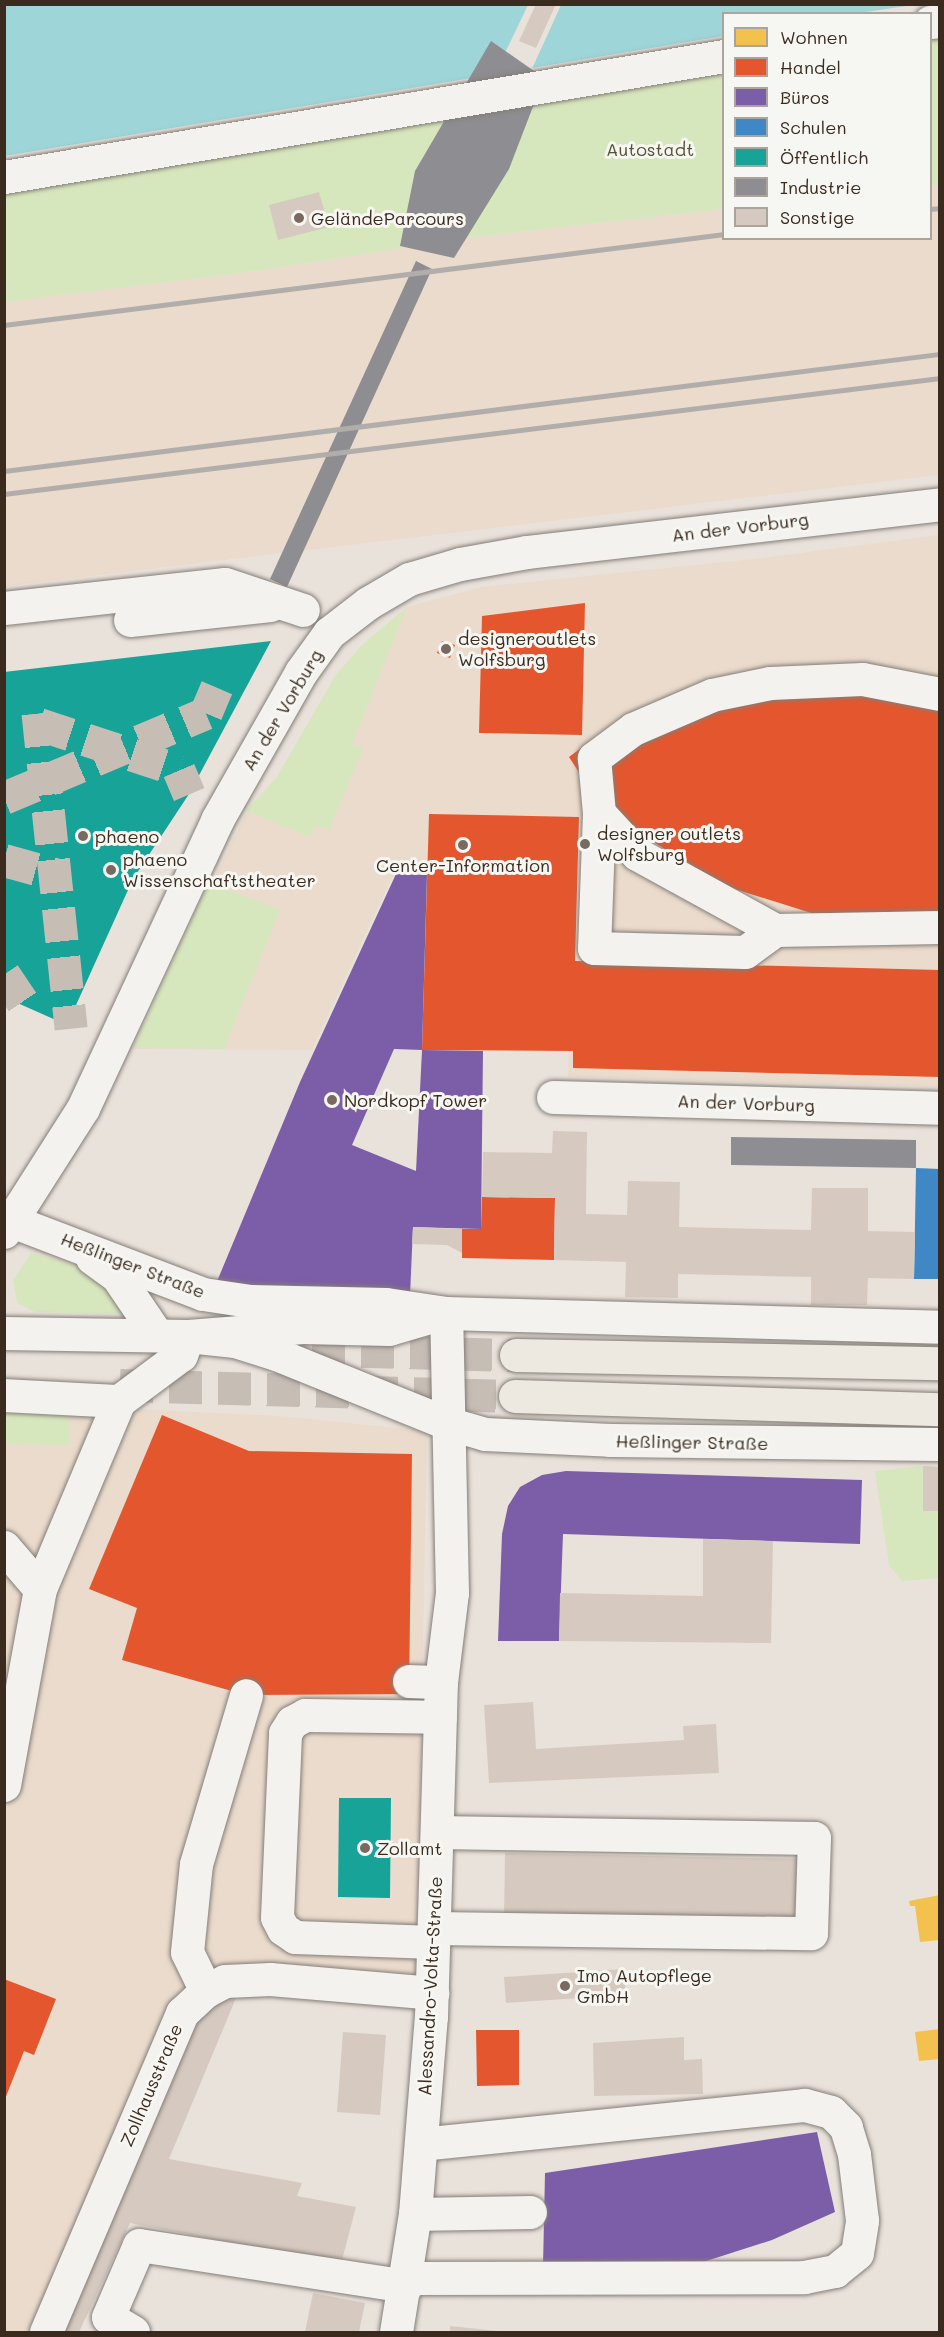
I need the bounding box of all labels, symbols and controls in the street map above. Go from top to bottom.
legend [722,12,932,240]
text: Wohnen [780,25,848,49]
text: Handel [780,55,841,79]
text: Büros [780,85,829,109]
text: Schulen [780,115,846,139]
park label: Autostadt [606,138,694,160]
text: Öffentlich [780,145,868,169]
text: Industrie [780,175,861,199]
text: Sonstige [780,205,855,229]
place label: GeländeParcours [311,207,464,229]
marker: GeländeParcours [292,211,306,225]
street label: An der Vorburg [670,508,810,546]
place label: designeroutlets Wolfsburg [458,628,596,670]
marker: designeroutlets Wolfsburg [439,642,453,656]
street label: An der Vorburg [237,645,327,775]
place label: designer outlets Wolfsburg [597,823,741,866]
place label: phaeno [95,825,159,847]
marker: phaeno [76,829,90,843]
marker: designer outlets Wolfsburg [578,837,592,851]
marker: Center-Information [456,838,470,852]
place label: phaeno Wissenschaftstheater [123,849,316,892]
place label: Center-Information [376,854,550,876]
marker: phaeno Wissenschaftstheater [104,863,118,877]
place label: Nordkopf Tower [344,1089,487,1111]
street label: An der Vorburg [677,1090,815,1116]
marker: Nordkopf Tower [325,1093,339,1107]
street label: Heßlinger Straße [58,1228,208,1302]
street label: Heßlinger Straße [616,1430,768,1454]
place label: Zollamt [377,1837,442,1859]
marker: Zollamt [358,1841,372,1855]
street label: Alessandro-Volta-Straße [413,1876,447,2096]
place label: Imo Autopflege GmbH [577,1965,712,2008]
marker: Imo Autopflege GmbH [558,1979,572,1993]
street label: Zollhausstraße [115,2020,187,2150]

